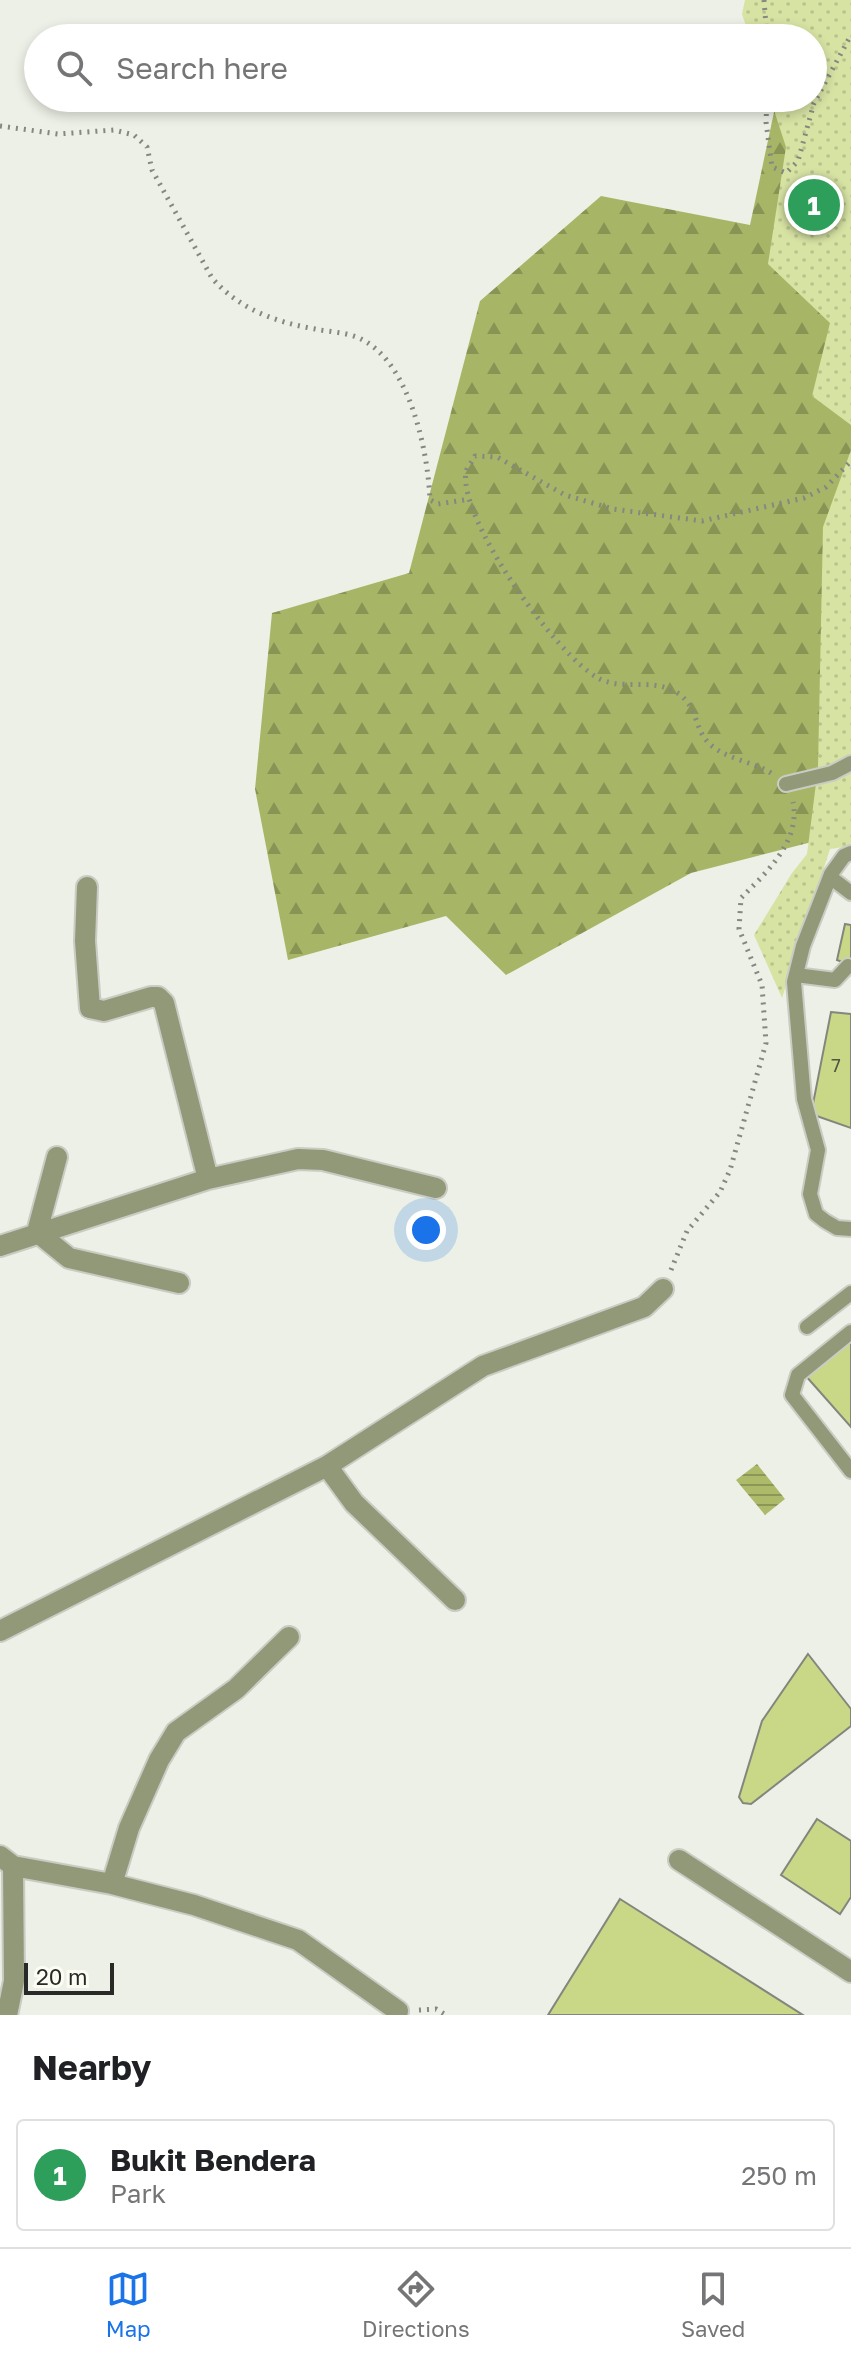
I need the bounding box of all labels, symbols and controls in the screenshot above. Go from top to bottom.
search box [24,24,827,112]
icon: search [52,46,96,90]
text: Search here [116,50,288,86]
pin: 1 [788,175,840,235]
house number: 7 [831,1054,841,1076]
your location [406,1210,446,1250]
scale bar [24,1959,114,1995]
text: 20 m [36,1963,87,1990]
text: Nearby [32,2047,152,2087]
text: Bukit Bendera [110,2142,316,2178]
text: 1 [53,2160,67,2191]
text: 250 m [741,2160,817,2191]
text: Park [110,2178,166,2209]
tab: Map [106,2267,151,2342]
tab: Directions [362,2267,470,2342]
tab: Saved [681,2267,745,2342]

